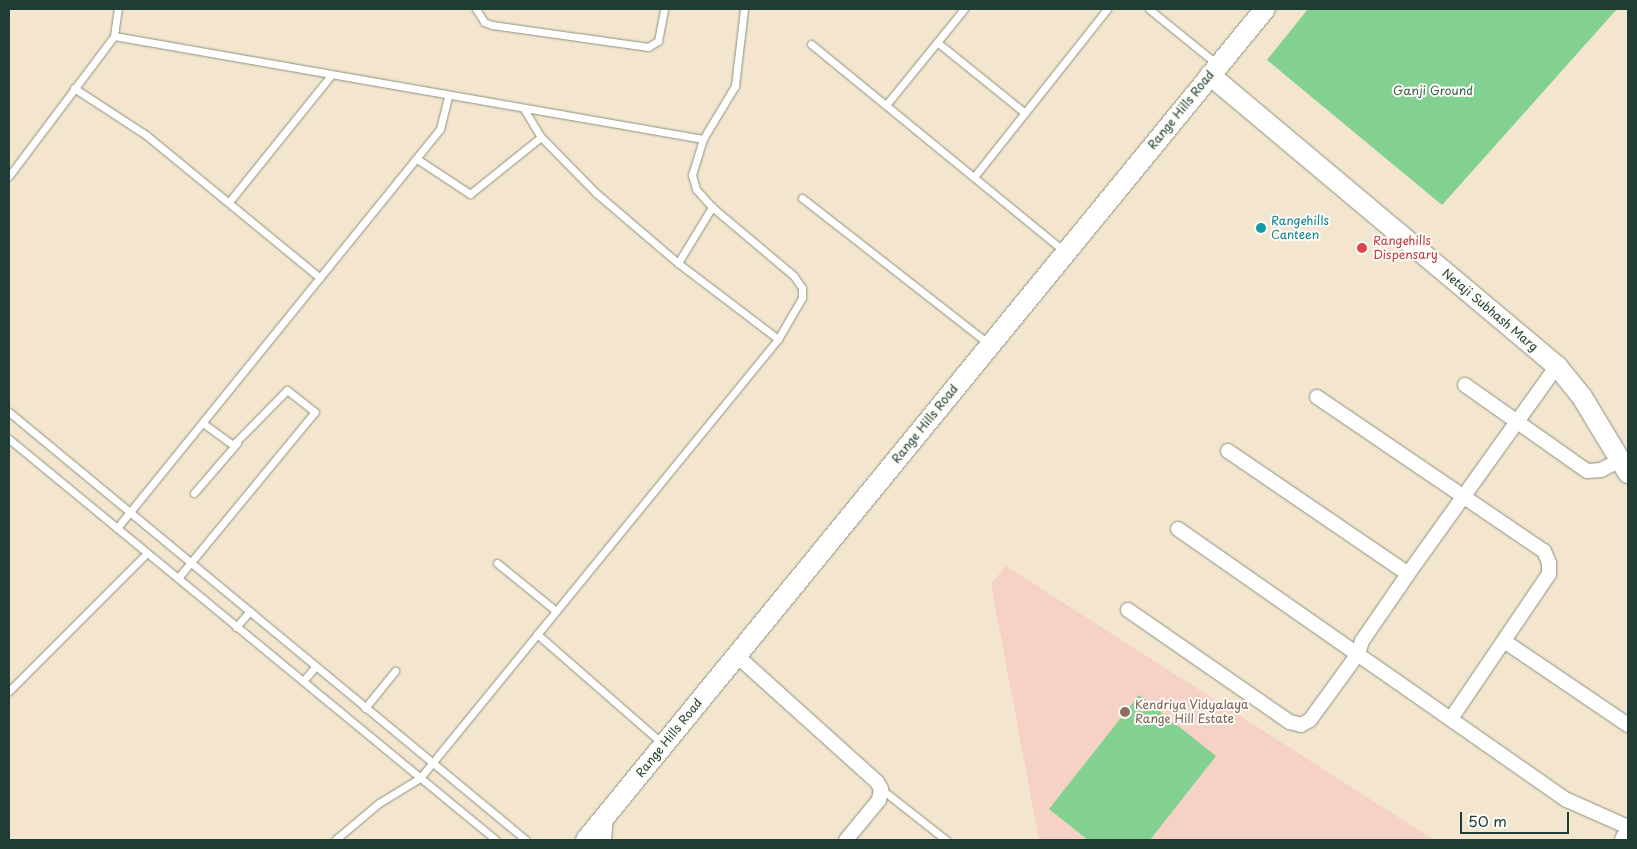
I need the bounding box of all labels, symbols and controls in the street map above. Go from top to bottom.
street label: Range Hills Road [1145,68,1217,152]
park label: Ganji Ground [1394,84,1472,98]
place label: Rangehills Canteen [1271,214,1329,242]
marker: Rangehills Canteen [1255,222,1267,234]
place label: Rangehills Dispensary [1373,234,1438,262]
marker: Rangehills Dispensary [1355,241,1369,255]
street label: Netaji Subhash Marg [1439,266,1541,354]
street label: Range Hills Road [889,382,961,466]
street label: Range Hills Road [633,696,705,780]
place label: Kendriya Vidyalaya Range Hill Estate [1135,698,1249,726]
marker: Kendriya Vidyalaya Range Hill Estate [1119,706,1131,718]
scale bar [1462,802,1571,834]
text: 50 m [1468,809,1507,832]

